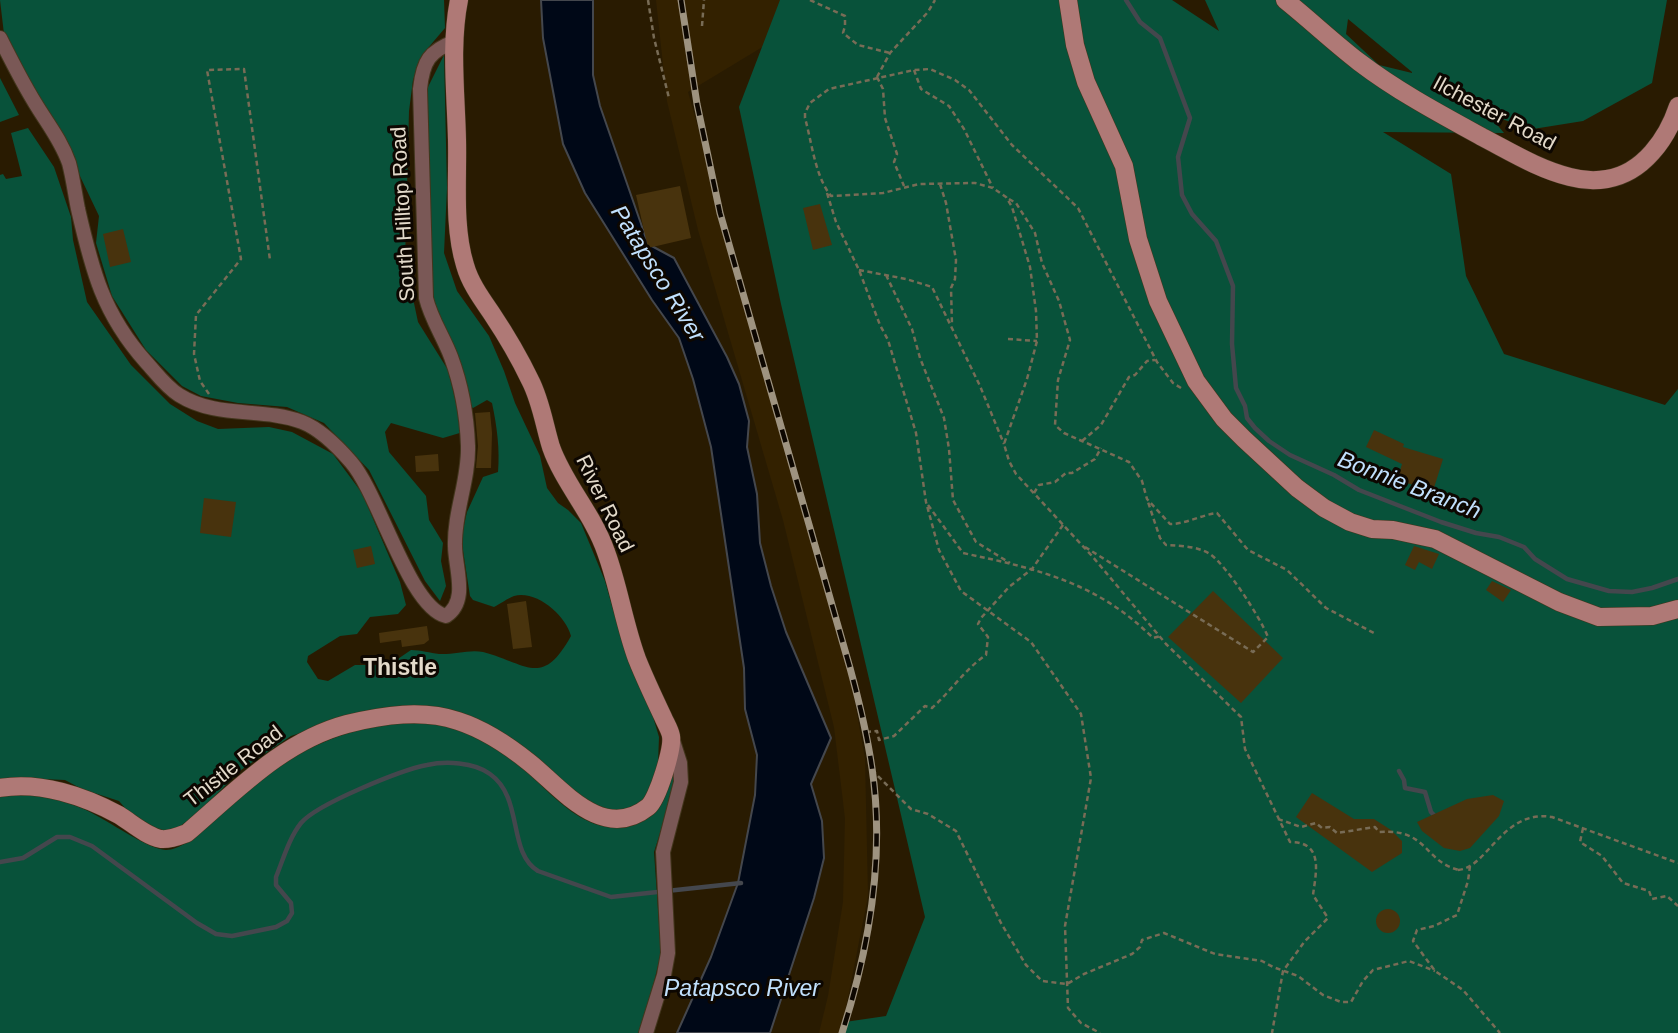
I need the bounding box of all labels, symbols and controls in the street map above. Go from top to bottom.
street label: Ilchester Road [1428,71,1560,157]
street label: South Hilltop Road [387,126,421,302]
water label: Patapsco River [604,201,710,347]
water label: Bonnie Branch [1334,446,1484,526]
street label: River Road [570,451,638,557]
district label: Thistle [363,655,437,683]
street label: Thistle Road [180,721,288,813]
water label: Patapsco River [664,976,820,1004]

